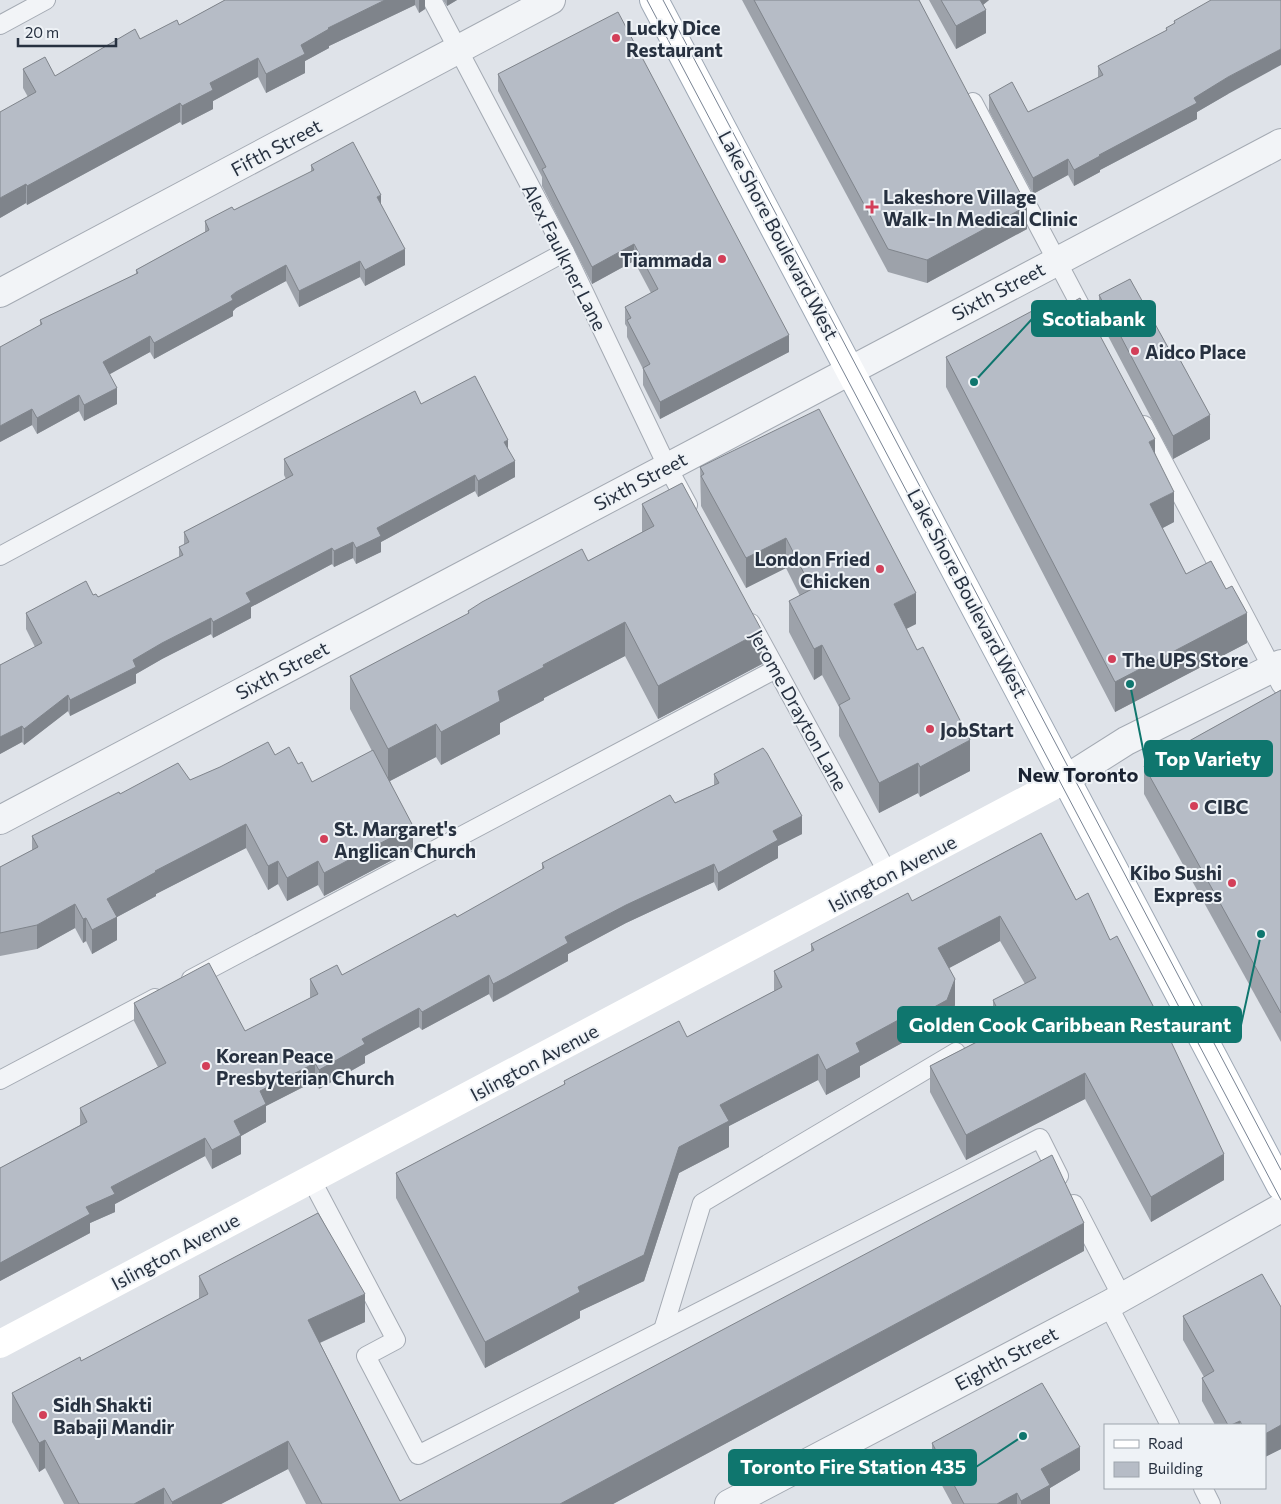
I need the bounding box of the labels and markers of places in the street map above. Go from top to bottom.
place label: Lucky Dice Restaurant [626,16,723,61]
marker: Lucky Dice Restaurant [610,32,622,44]
place label: Lakeshore Village Walk-In Medical Clinic [883,185,1078,230]
marker: Lakeshore Village Walk-In Medical Clinic [865,200,879,214]
place label: Tiammada [620,248,712,271]
marker: Tiammada [716,253,728,265]
callout: Scotiabank [1032,301,1155,336]
place label: Aidco Place [1145,340,1246,363]
marker: Aidco Place [1129,345,1141,357]
place label: London Fried Chicken [754,547,870,592]
marker: London Fried Chicken [874,563,886,575]
place label: The UPS Store [1122,648,1248,671]
marker: The UPS Store [1106,653,1118,665]
place label: JobStart [940,718,1014,741]
marker: JobStart [924,723,936,735]
callout: Top Variety [1145,741,1272,776]
place label: CIBC [1204,795,1249,818]
marker: CIBC [1188,800,1200,812]
place label: St. Margaret's Anglican Church [334,817,476,862]
marker: St. Margaret's Anglican Church [318,833,330,845]
place label: Kibo Sushi Express [1130,861,1222,906]
marker: Kibo Sushi Express [1226,877,1238,889]
callout: Golden Cook Caribbean Restaurant [898,1007,1241,1042]
place label: Korean Peace Presbyterian Church [216,1044,394,1089]
marker: Korean Peace Presbyterian Church [200,1060,212,1072]
place label: Sidh Shakti Babaji Mandir [53,1393,175,1438]
marker: Sidh Shakti Babaji Mandir [37,1409,49,1421]
callout: Toronto Fire Station 435 [729,1450,976,1485]

